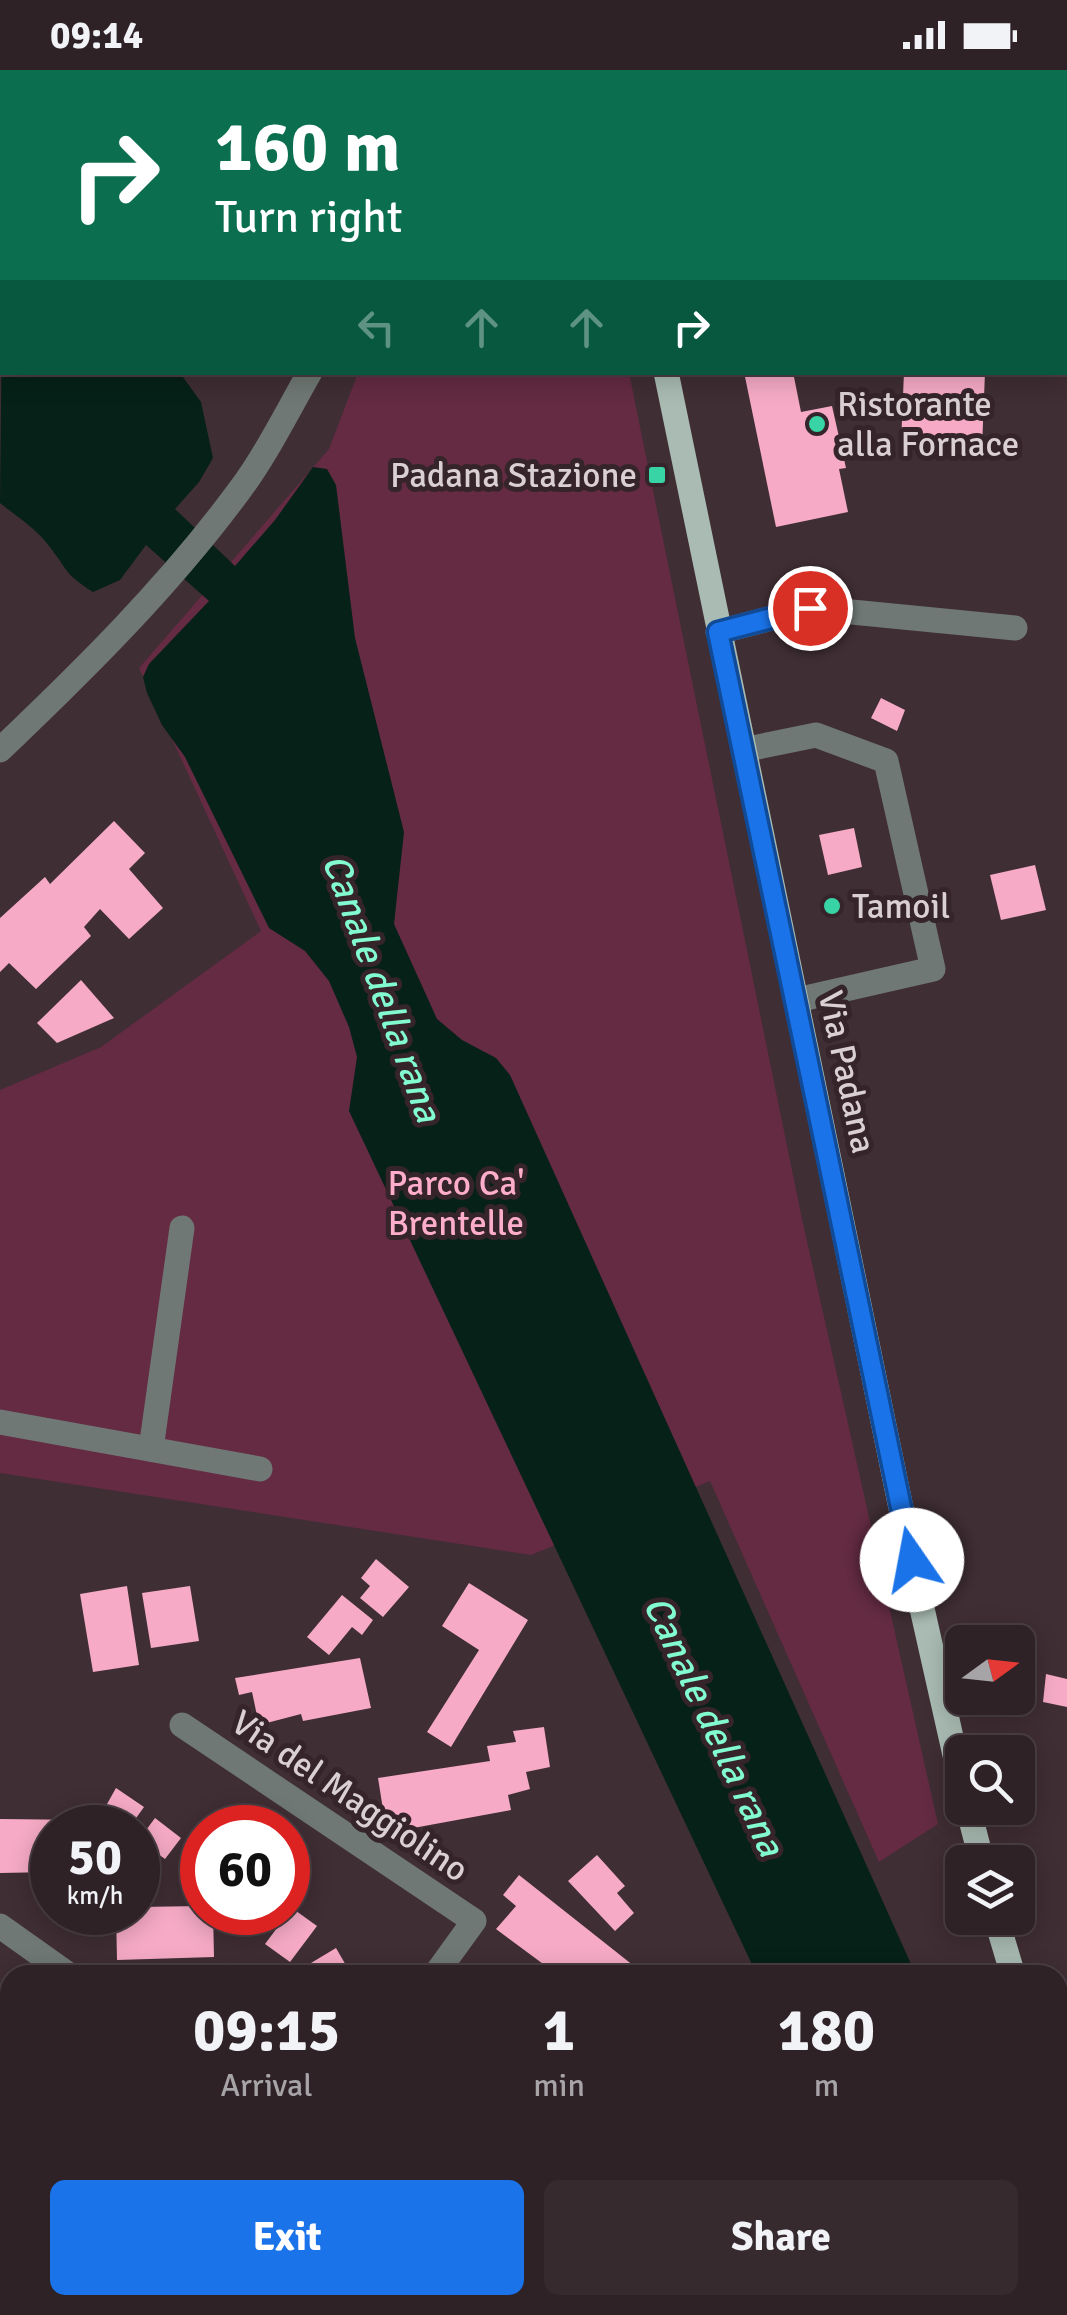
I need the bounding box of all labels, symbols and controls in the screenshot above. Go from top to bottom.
text: 09:14 [50,12,143,59]
text: 160 m [215,104,400,190]
icon: right [50,110,180,240]
text: Turn right [215,190,403,245]
icon: left [349,300,404,355]
icon: ahead [454,300,509,355]
icon: ahead [559,300,614,355]
icon: right [664,300,719,355]
place label: Ristorante alla Fornace [837,383,1019,466]
marker: Ristorante alla Fornace [806,413,828,435]
place label: Padana Stazione [390,454,637,497]
marker: Padana Stazione [646,464,668,486]
pin [768,566,853,651]
icon: arrive [783,581,838,636]
water label: Canale della rana [312,848,453,1130]
place label: Tamoil [852,885,950,928]
marker: Tamoil [821,895,843,917]
street label: Via Padana [809,987,885,1157]
park label: Parco Ca' Brentelle [387,1162,525,1245]
position arrow [860,1508,964,1612]
water label: Canale della rana [633,1588,796,1865]
north arrow [945,1625,1035,1715]
map controls [945,1625,1035,1935]
street label: Via del Maggiolino [223,1701,477,1891]
button: search [945,1735,1035,1825]
speed limit sign: 60 [180,1805,310,1935]
text: 50 [68,1827,122,1889]
button: layers [945,1845,1035,1935]
text: km/h [67,1880,123,1911]
text: 09:15 [193,1994,340,2068]
text: 1 [543,1994,575,2068]
text: 180 [778,1994,875,2068]
text: Arrival [221,2066,313,2105]
text: min [533,2066,585,2105]
text: m [814,2066,839,2105]
button: Exit [50,2180,524,2295]
button: Share [544,2180,1018,2295]

